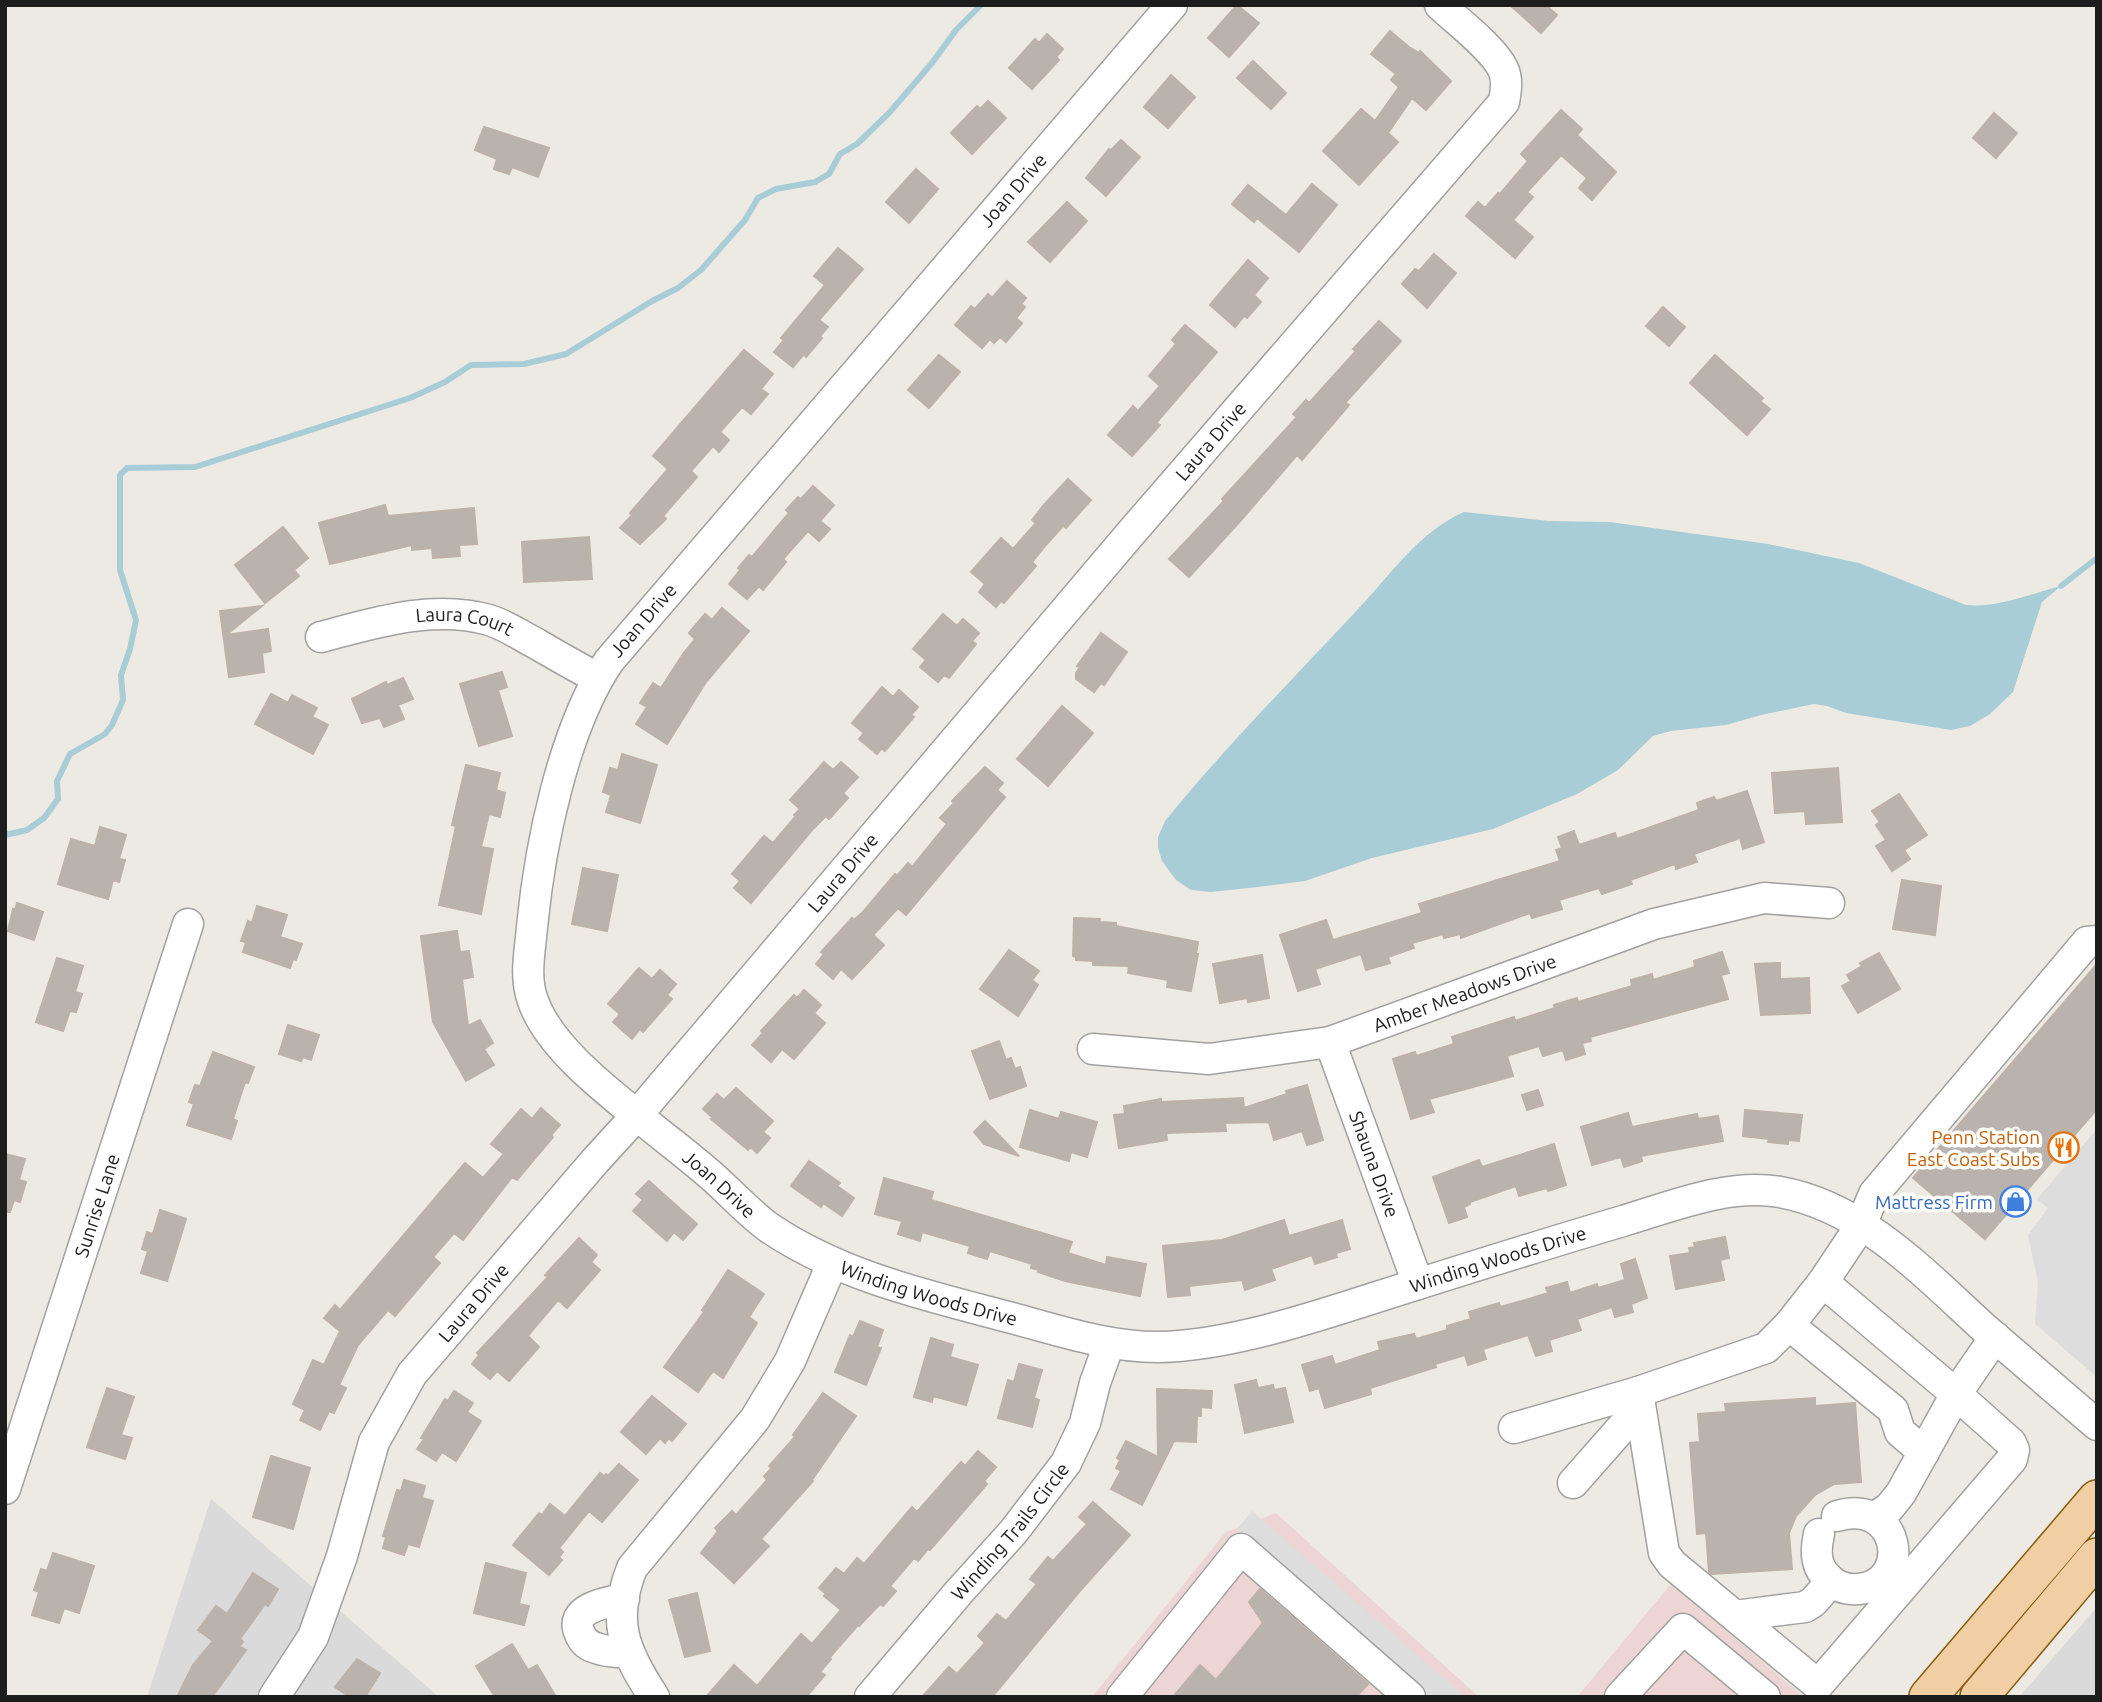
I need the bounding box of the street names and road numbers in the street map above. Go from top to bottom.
street label: Joan Drive [975,149,1051,231]
street label: Laura Drive [1171,397,1251,485]
street label: Joan Drive [605,579,681,661]
street label: Laura Court [414,603,518,640]
street label: Laura Drive [803,829,882,917]
street label: Amber Meadows Drive [1370,950,1559,1036]
street label: Shauna Drive [1345,1108,1404,1220]
street label: Joan Drive [679,1146,760,1223]
street label: Sunrise Lane [70,1151,124,1260]
street label: Winding Woods Drive [1407,1222,1589,1297]
street label: Winding Woods Drive [837,1256,1020,1330]
street label: Laura Drive [433,1259,513,1346]
street label: Winding Trails Circle [946,1458,1073,1604]

